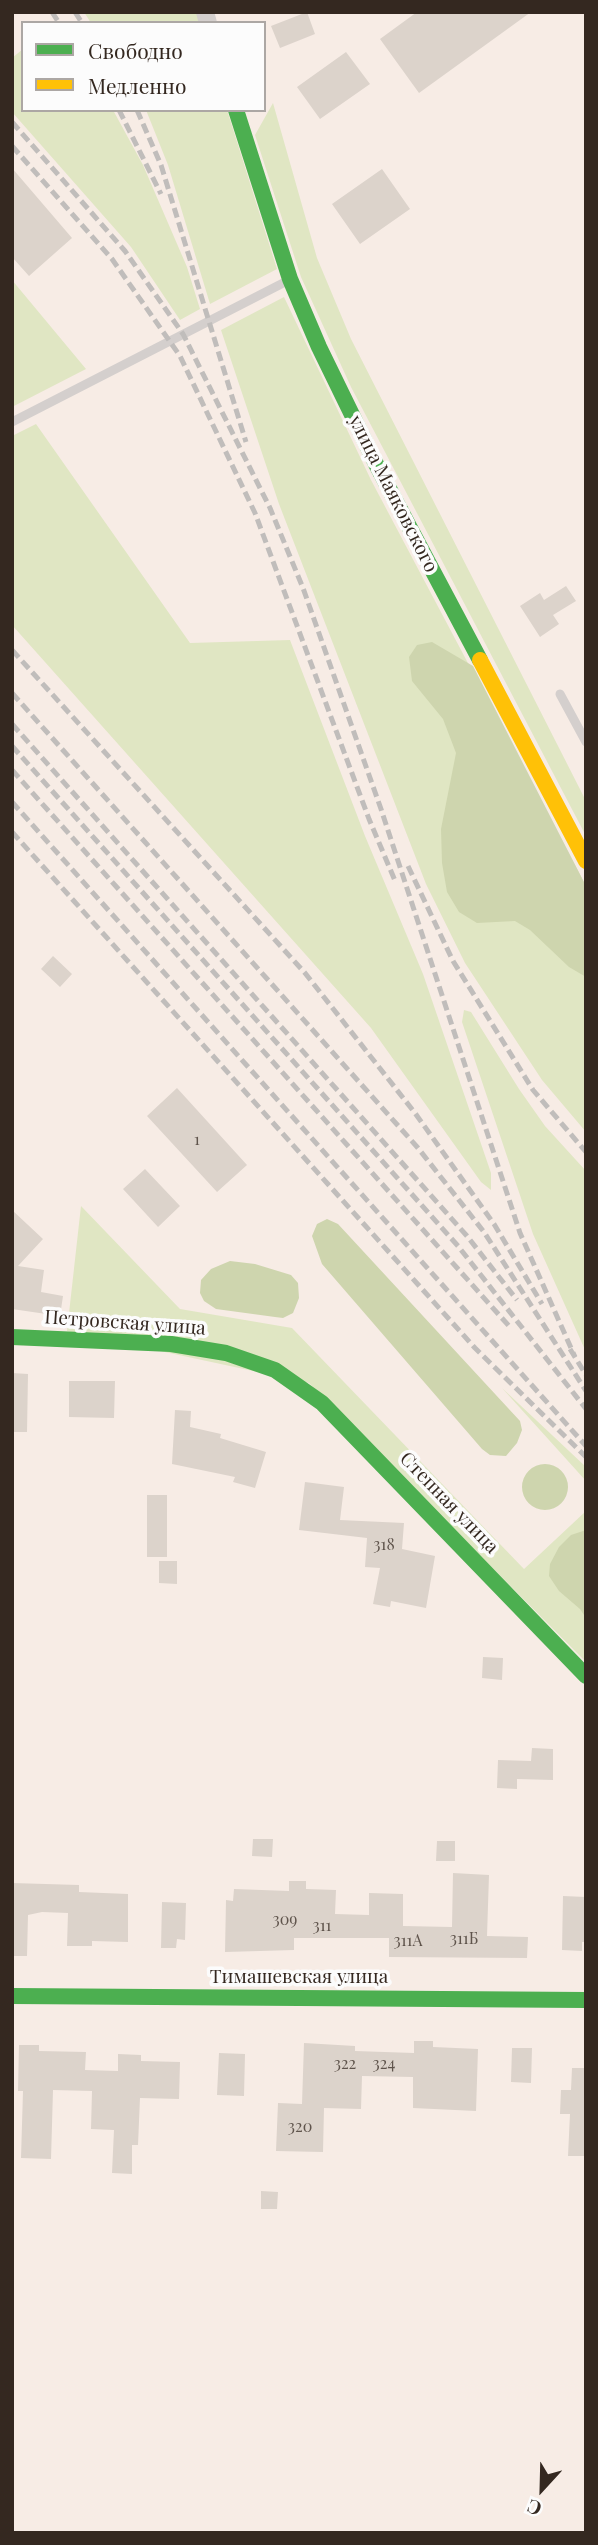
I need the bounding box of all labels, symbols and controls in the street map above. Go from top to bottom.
legend [21,21,266,112]
text: Свободно [88,36,183,64]
text: Медленно [88,71,186,99]
street label: улица Маяковского [344,412,442,576]
house number: 1 [194,1130,200,1150]
street label: Петровская улица [43,1306,207,1340]
street label: Степная улица [395,1448,503,1558]
house number: 318 [373,1535,395,1555]
house number: 309 [273,1910,297,1930]
house number: 311 [312,1916,332,1936]
house number: 311Б [450,1929,478,1949]
house number: 311А [393,1931,423,1951]
street label: Тимашевская улица [210,1966,388,1988]
house number: 322 [334,2054,356,2074]
house number: 324 [373,2054,395,2074]
house number: 320 [288,2117,312,2137]
north arrow [507,2454,577,2524]
text: С [523,2494,545,2523]

